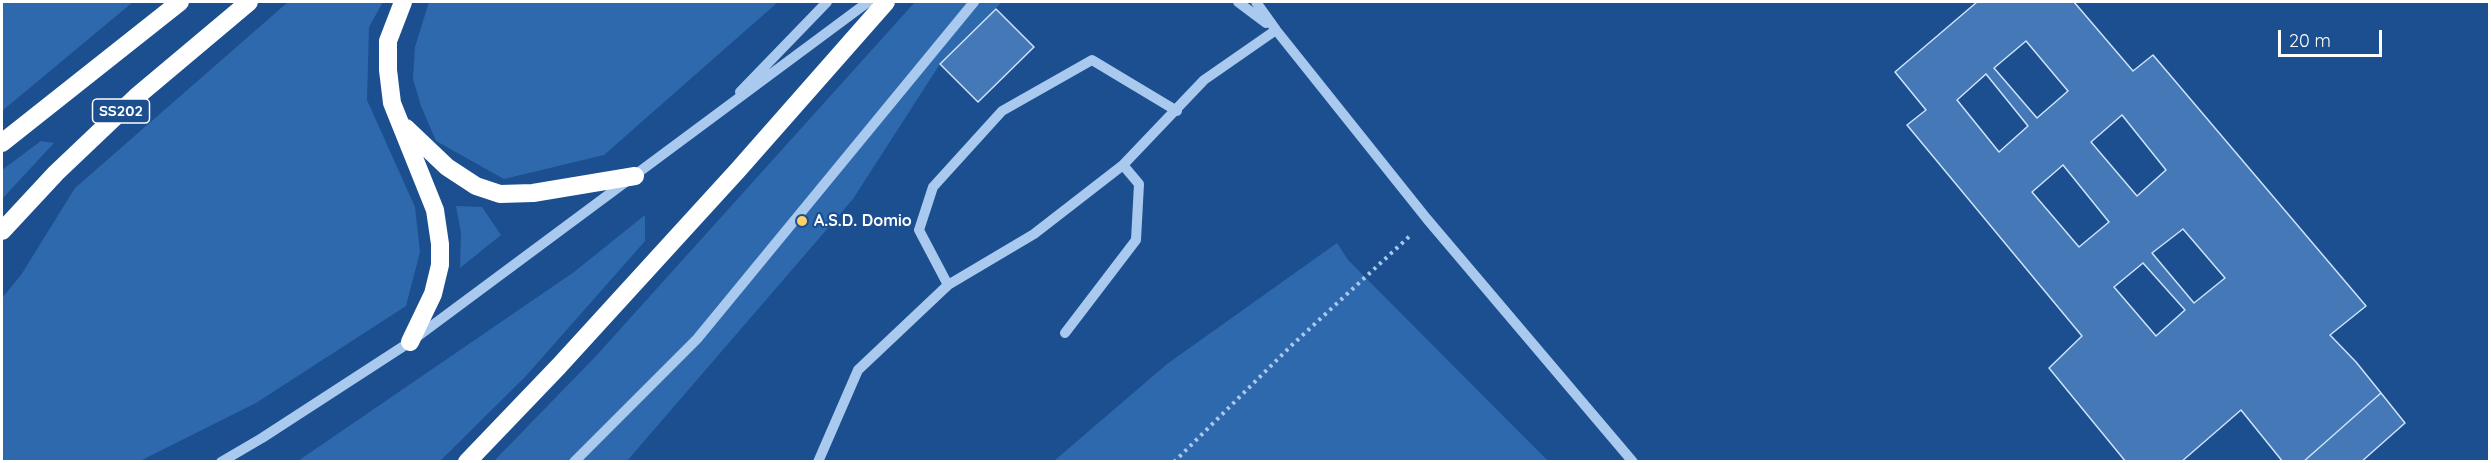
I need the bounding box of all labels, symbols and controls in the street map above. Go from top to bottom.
scale bar [2281,18,2384,56]
text: 20 m [2289,29,2331,52]
road number: SS202 [92,99,150,123]
place label: A.S.D. Domio [814,211,912,231]
marker: A.S.D. Domio [795,214,809,228]

